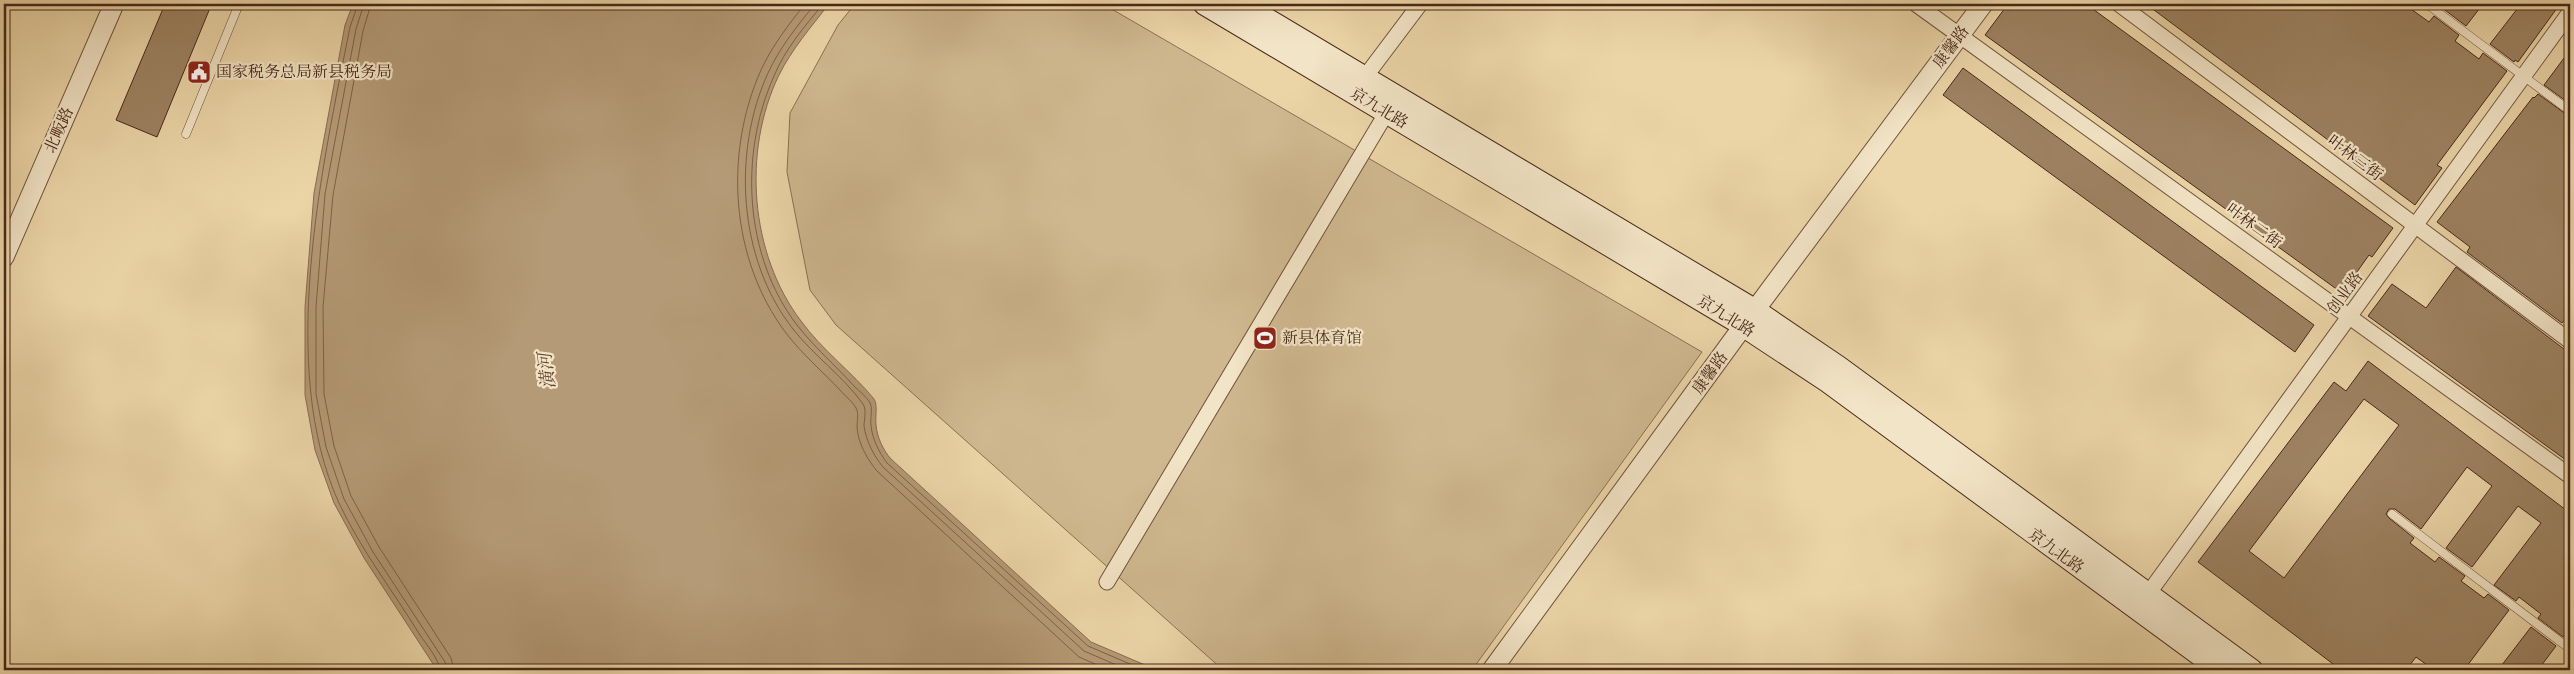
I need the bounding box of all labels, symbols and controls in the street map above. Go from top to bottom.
street label: 康馨路 [1929,22,1973,72]
public building icon: 国家税务总局新县税务局 [186,59,212,85]
place label: 国家税务总局新县税务局 [216,62,392,82]
street label: 京九北路 [1346,83,1412,133]
street label: 北畈路 [40,104,78,156]
street label: 叶林三街 [2323,131,2387,185]
street label: 叶林二街 [2222,199,2286,253]
street label: 创业路 [2323,268,2367,318]
street label: 京九北路 [1694,291,1758,341]
sports icon: 新县体育馆 [1252,325,1278,351]
place label: 新县体育馆 [1282,328,1362,348]
street label: 康馨路 [1688,348,1732,398]
water label: 潢河 [533,349,561,390]
street label: 京九北路 [2024,524,2088,578]

